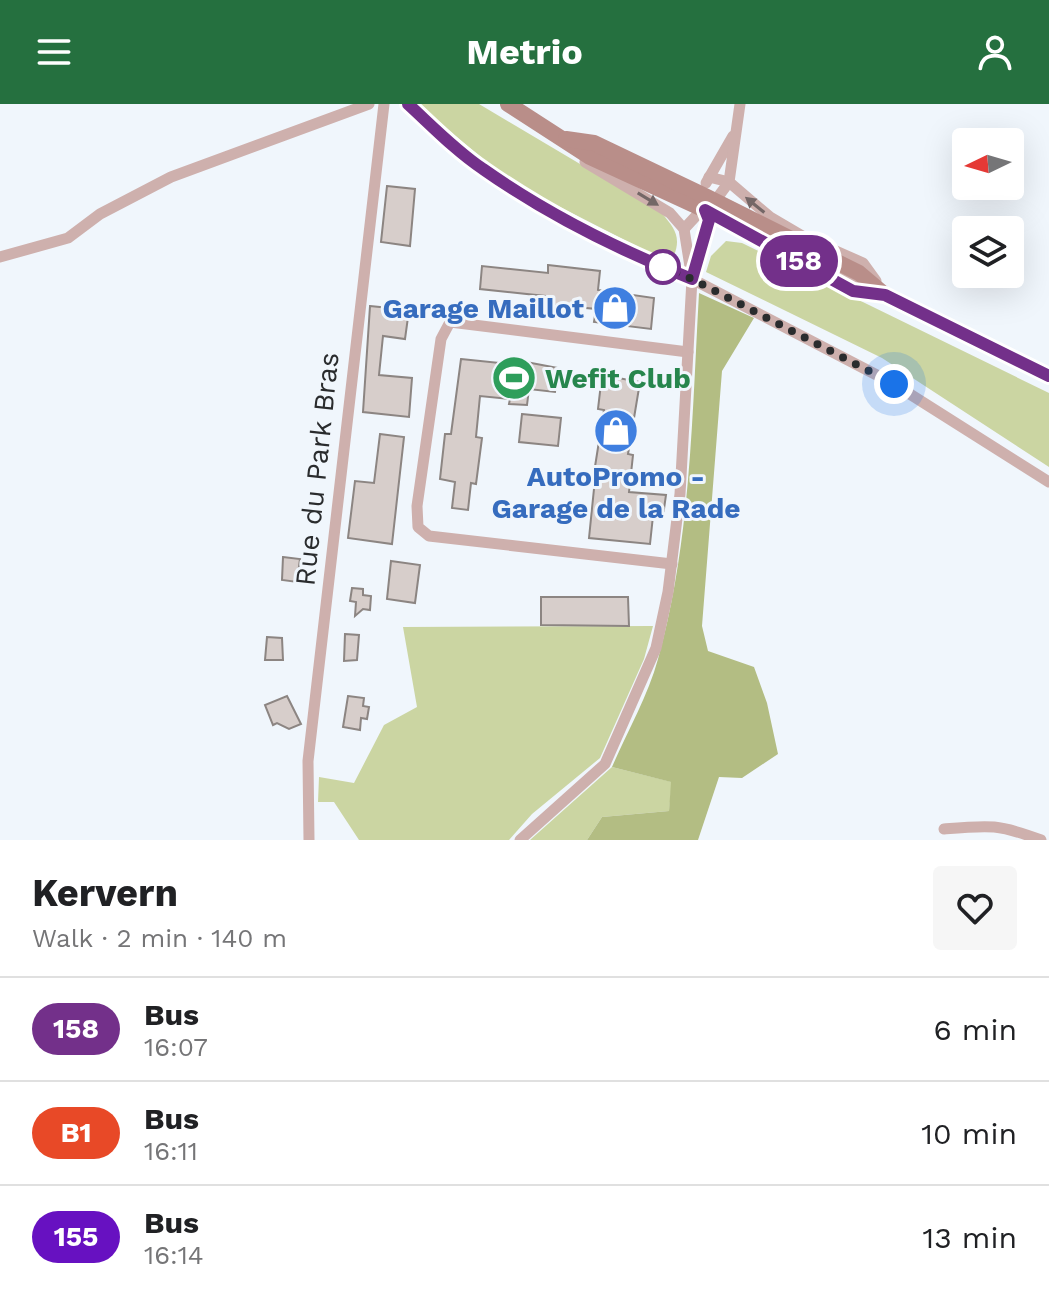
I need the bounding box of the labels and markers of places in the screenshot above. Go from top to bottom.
unlabelled marker [646,250,680,284]
shop icon: Garage Maillot [591,284,639,332]
place label: Garage Maillot [382,292,584,325]
sports icon: Wefit Club [490,354,538,402]
place label: Wefit Club [545,362,691,395]
shop icon: AutoPromo - Garage de la Rade [592,407,640,455]
place label: AutoPromo - Garage de la Rade [492,460,740,525]

